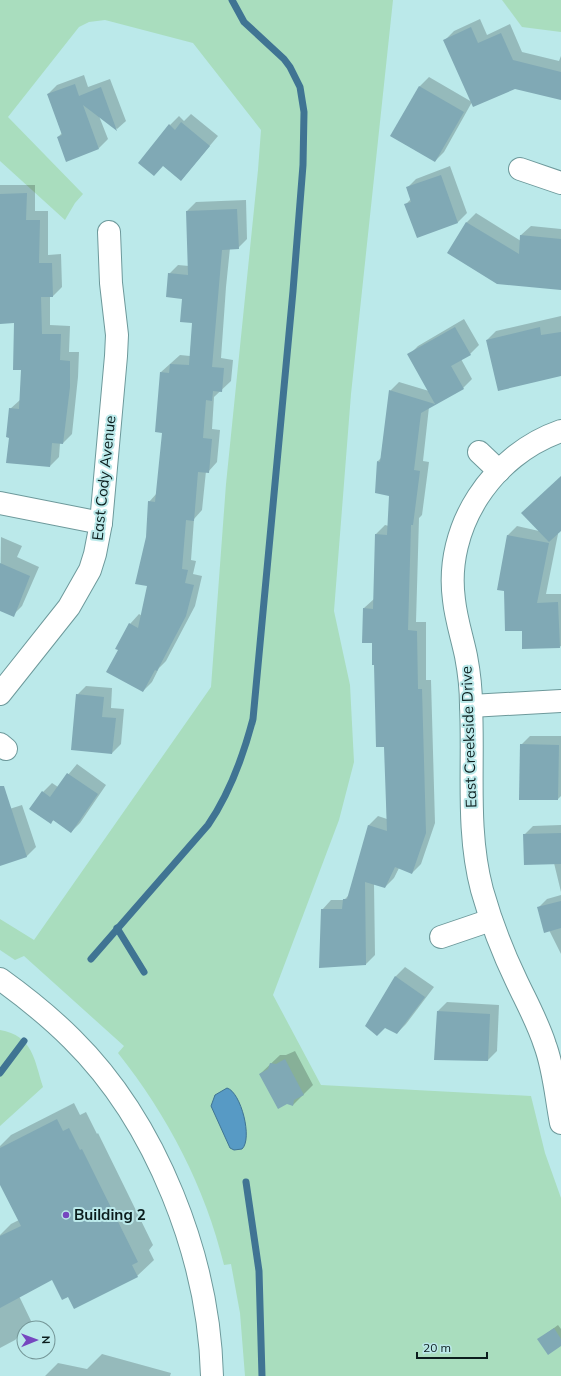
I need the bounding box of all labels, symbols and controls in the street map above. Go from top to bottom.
street label: East Cody Avenue [87,414,120,541]
street label: East Creekside Drive [457,666,480,808]
place label: Building 2 [74,1205,146,1224]
marker: Building 2 [61,1210,71,1220]
north arrow [16,1320,56,1360]
scale bar [417,1334,487,1360]
text: N [39,1336,53,1344]
text: 20 m [423,1340,451,1355]

